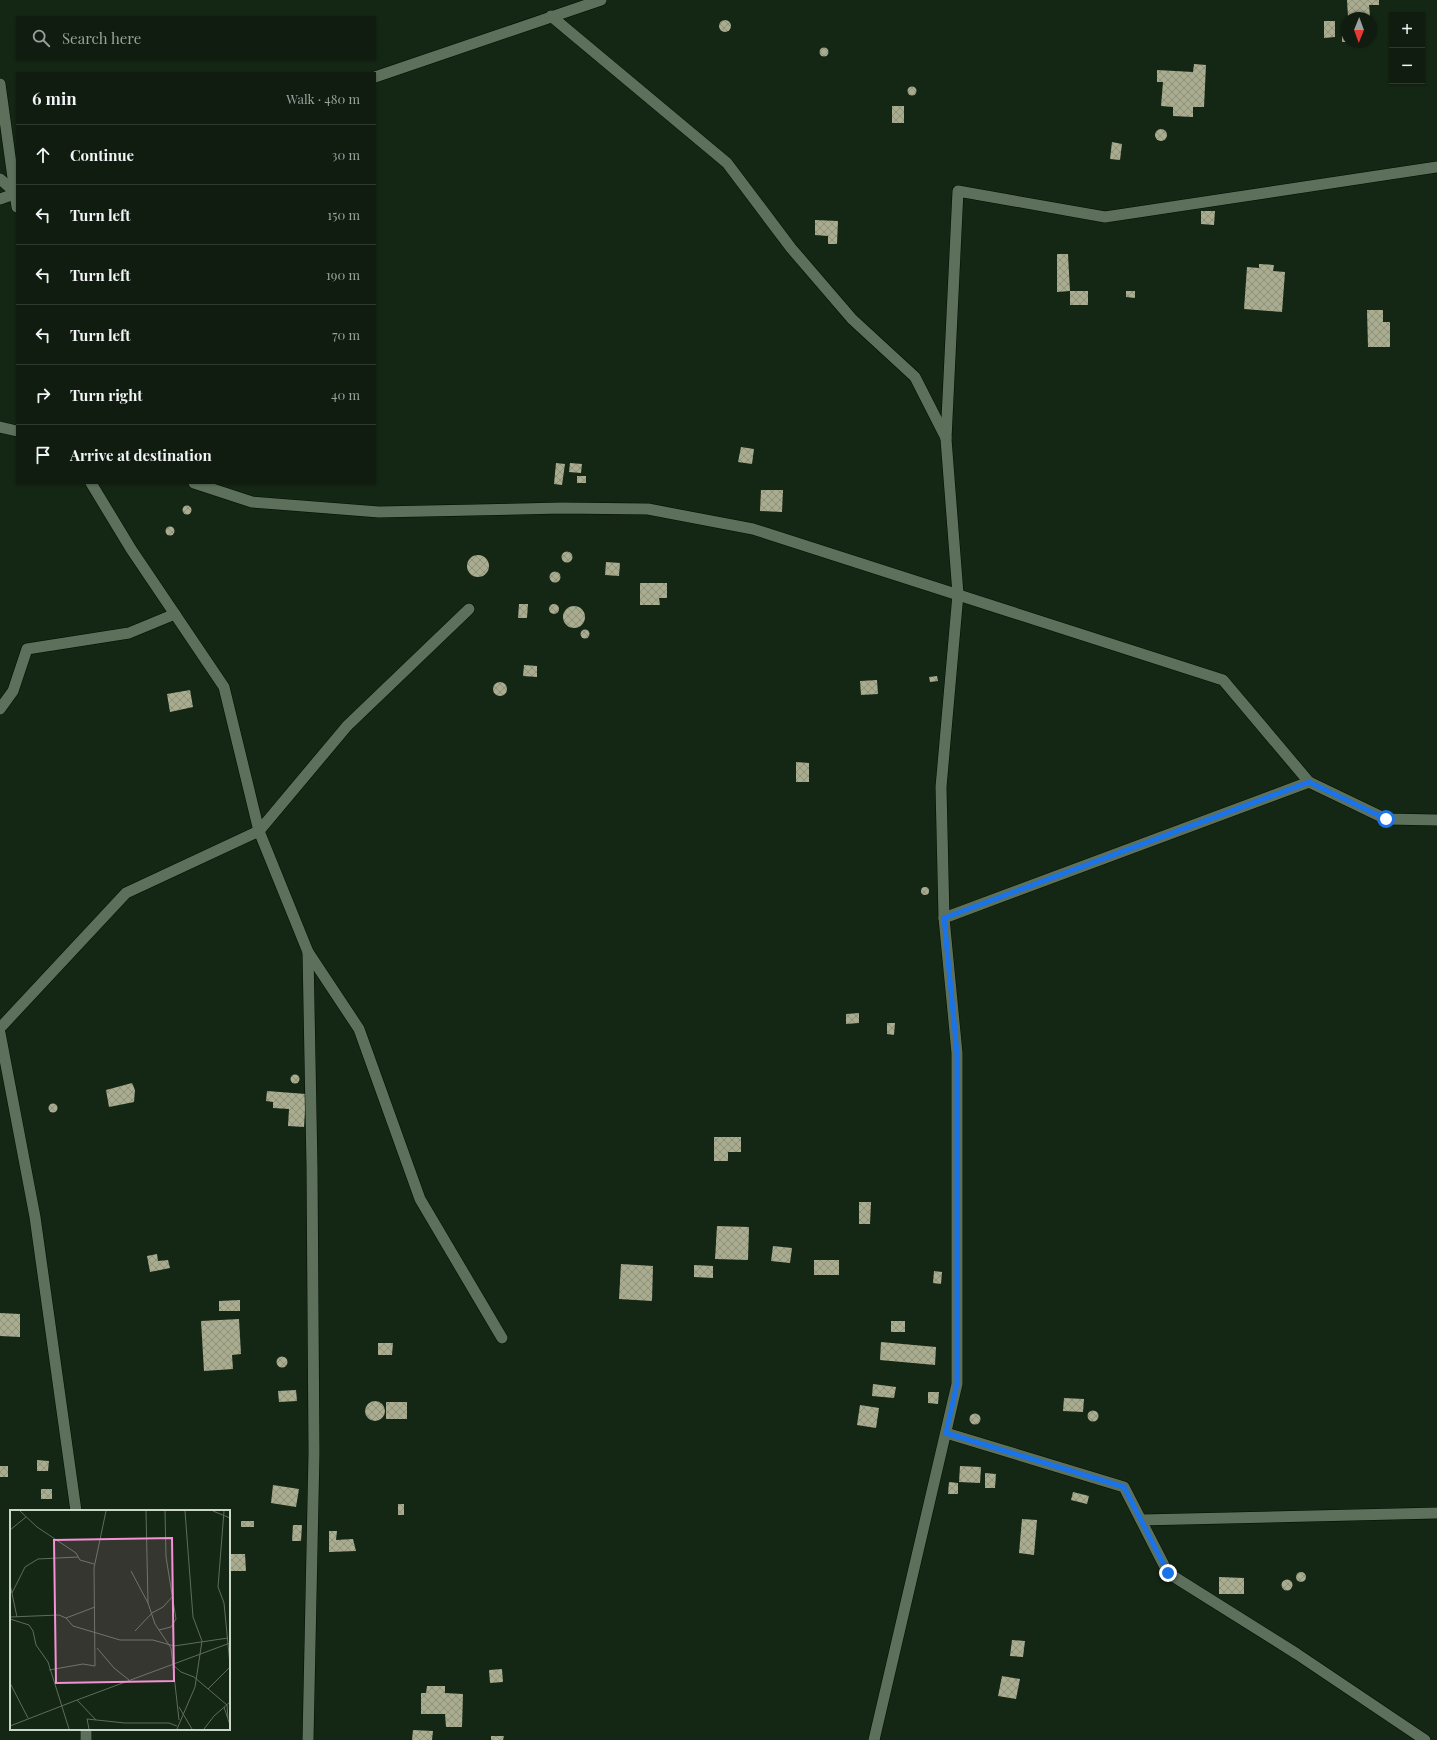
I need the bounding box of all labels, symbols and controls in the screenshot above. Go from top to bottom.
north arrow [1341,12,1377,48]
map controls [1389,12,1425,84]
button: + [1389,12,1425,48]
search box [16,16,376,60]
icon: search [30,27,52,49]
text: Search here [62,28,141,48]
button: − [1389,48,1425,84]
text: 6 min [32,87,77,109]
text: Walk · 480 m [286,90,360,107]
icon: ahead [32,144,54,166]
text: Continue [70,145,134,165]
text: 30 m [332,146,360,163]
icon: left [32,204,54,226]
text: Turn left [70,205,131,225]
text: 150 m [327,206,360,223]
icon: left [32,264,54,286]
text: Turn left [70,265,131,285]
text: 190 m [326,266,360,283]
icon: left [32,324,54,346]
text: Turn left [70,325,131,345]
text: 70 m [332,326,360,343]
icon: right [32,384,54,406]
text: Turn right [70,385,143,405]
text: 40 m [331,386,360,403]
icon: arrive [32,444,54,466]
text: Arrive at destination [70,445,212,465]
route start [1377,810,1395,828]
inset map [10,1510,230,1730]
route end [1159,1564,1177,1582]

